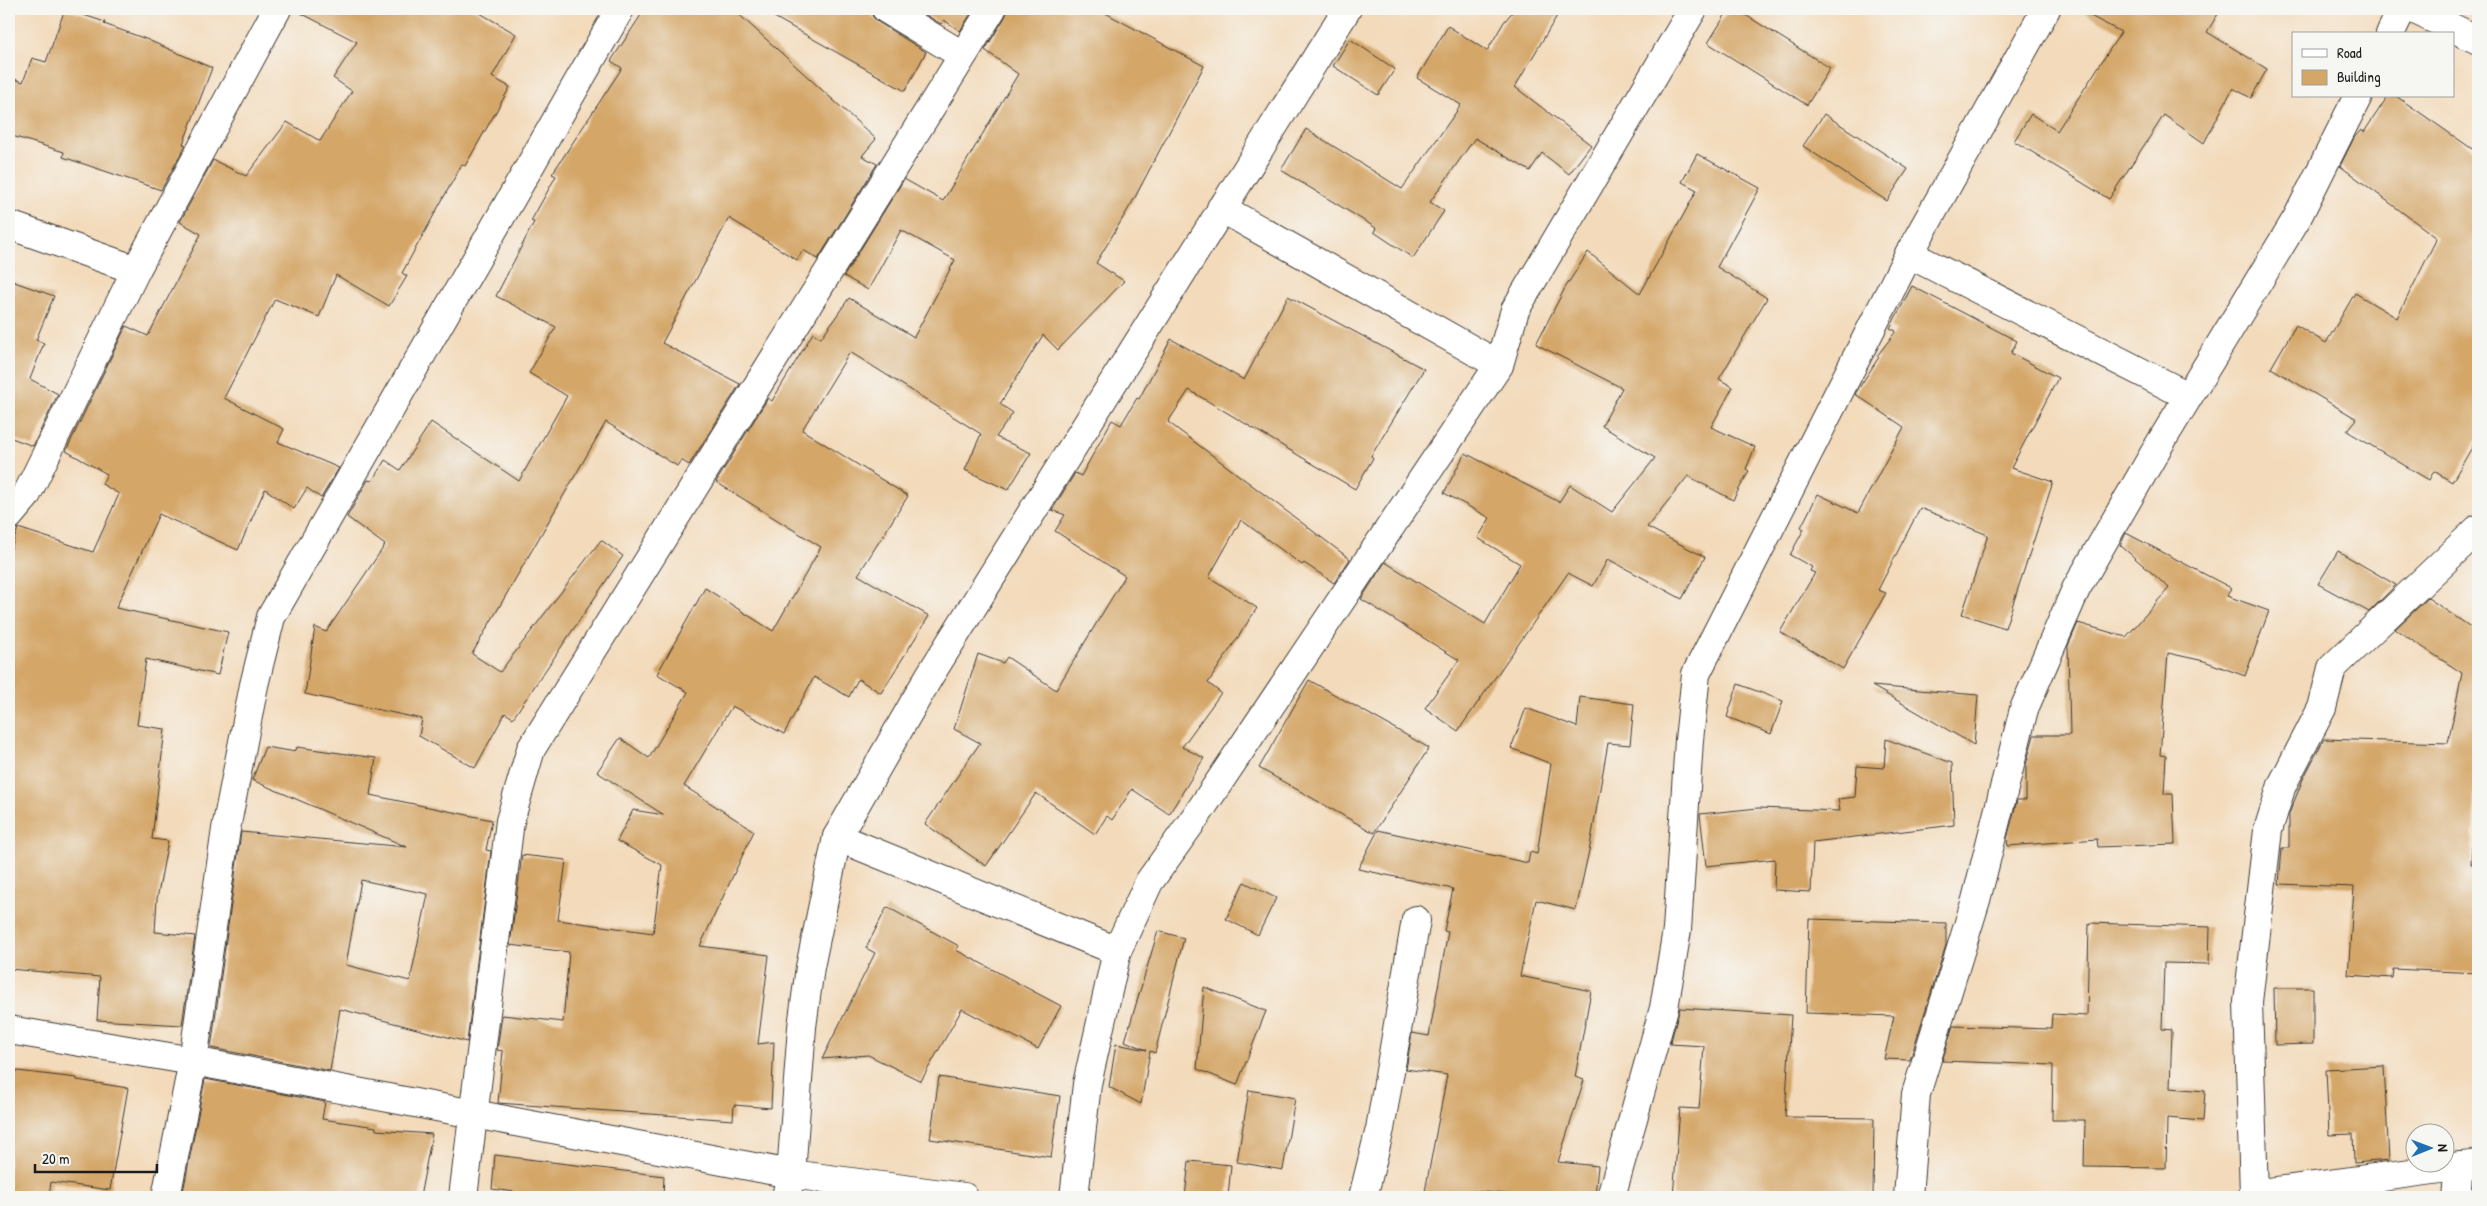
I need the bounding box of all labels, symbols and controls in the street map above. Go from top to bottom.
legend [2292,32,2454,98]
text: Road [2337,42,2362,63]
text: Building [2337,66,2381,87]
north arrow [2404,1124,2454,1174]
scale bar [35,1141,158,1173]
text: N [2434,1144,2453,1152]
text: 20 m [42,1148,69,1169]

